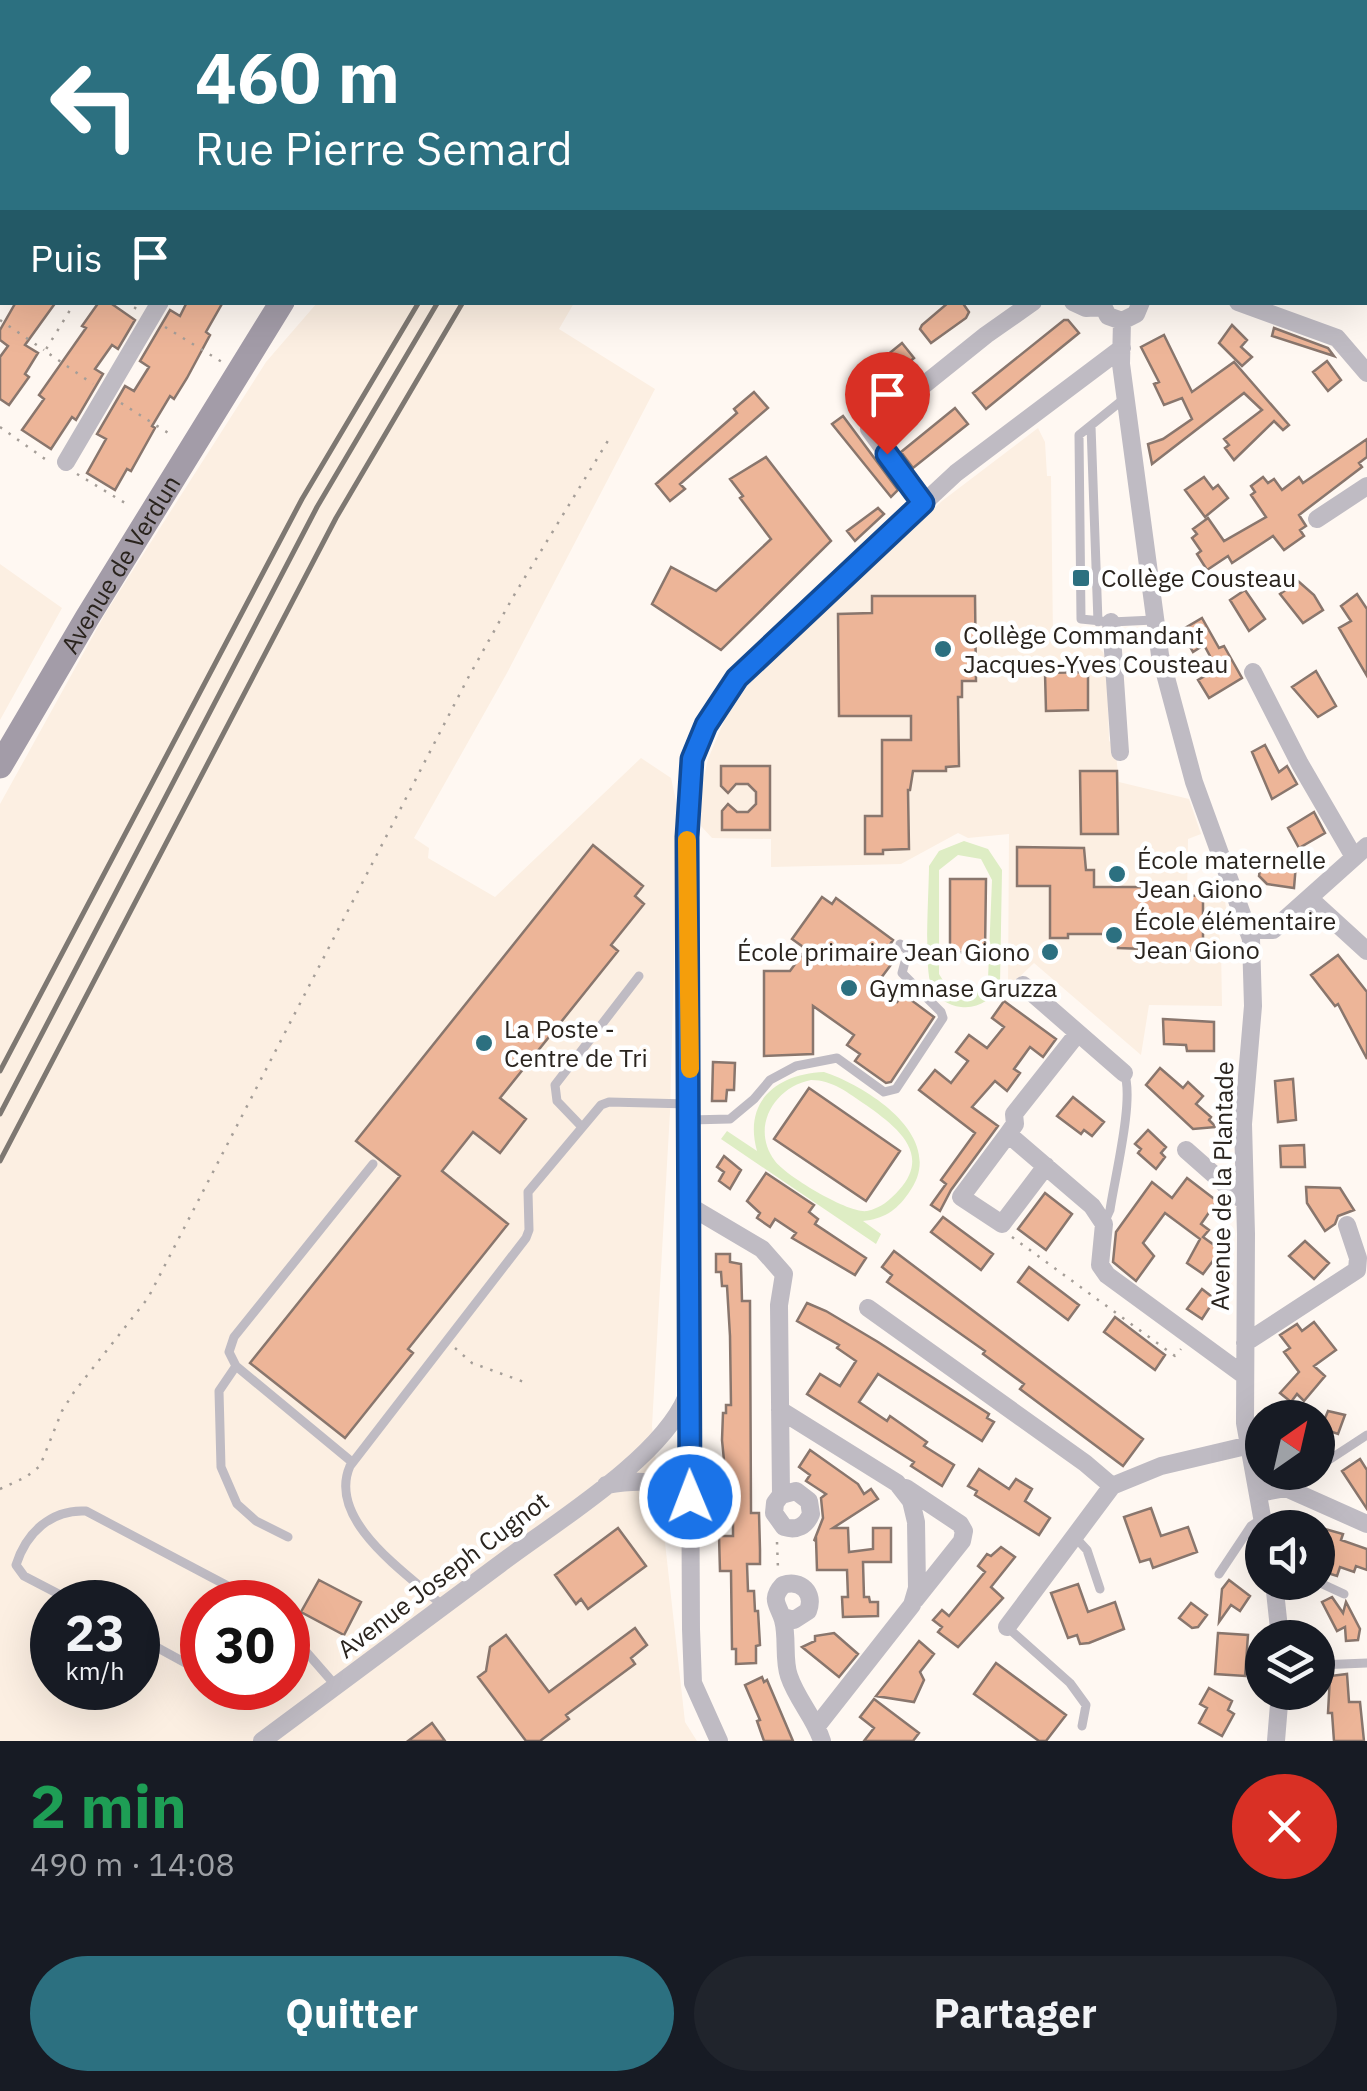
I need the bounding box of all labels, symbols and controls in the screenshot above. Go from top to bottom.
text: 460 m [195,31,400,122]
icon: left [30,40,160,170]
text: Rue Pierre Semard [195,119,573,177]
icon: arrive [123,230,178,285]
text: Puis [30,233,103,282]
pin [845,352,930,455]
icon: arrive [860,367,915,422]
street label: Avenue de Verdun [53,468,187,659]
place label: Collège Cousteau [1101,561,1296,594]
marker: Collège Cousteau [1070,567,1092,589]
place label: Collège Commandant Jacques-Yves Cousteau [963,618,1228,680]
marker: Collège Commandant Jacques-Yves Cousteau [932,638,954,660]
place label: École maternelle Jean Giono [1137,843,1326,905]
marker: École maternelle Jean Giono [1106,863,1128,885]
place label: École élémentaire Jean Giono [1134,904,1336,966]
marker: École élémentaire Jean Giono [1103,924,1125,946]
place label: École primaire Jean Giono [737,935,1030,968]
marker: École primaire Jean Giono [1039,941,1061,963]
place label: Gymnase Gruzza [869,971,1057,1004]
marker: Gymnase Gruzza [838,977,860,999]
place label: La Poste - Centre de Tri [504,1012,648,1074]
marker: La Poste - Centre de Tri [473,1032,495,1054]
street label: Avenue de la Plantade [1203,1061,1240,1311]
north arrow [1245,1400,1335,1490]
map controls [1245,1400,1335,1710]
position arrow [638,1445,742,1549]
street label: Avenue Joseph Cugnot [330,1484,555,1665]
button: sound [1245,1510,1335,1600]
speed limit sign: 30 [180,1580,310,1710]
text: 23 [65,1600,125,1665]
button: layers [1245,1620,1335,1710]
text: km/h [66,1654,124,1687]
text: 2 min [30,1766,187,1845]
button: close [1232,1774,1337,1879]
text: 490 m · 14:08 [30,1843,235,1885]
button: Quitter [30,1956,674,2071]
button: Partager [694,1956,1337,2071]

